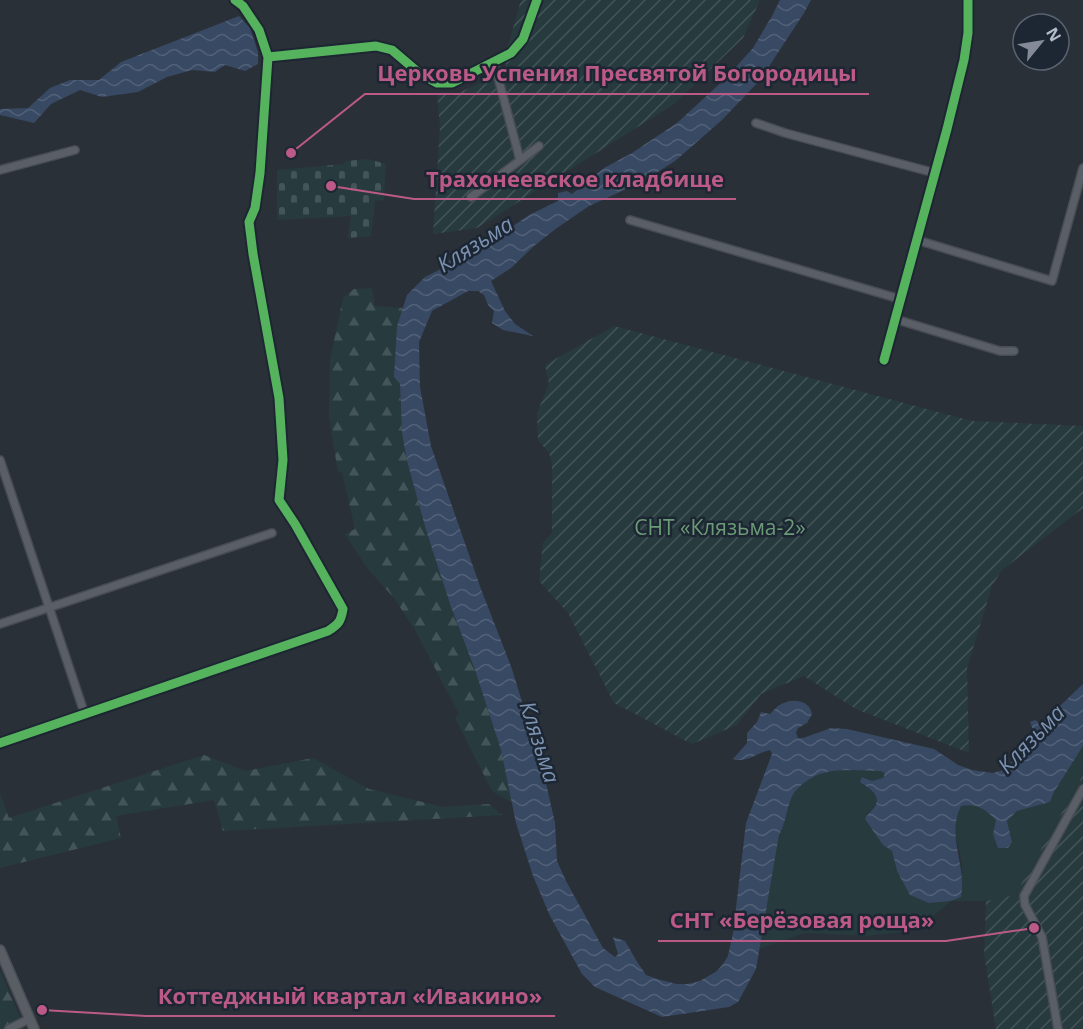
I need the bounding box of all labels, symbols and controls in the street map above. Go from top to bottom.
north arrow [1011,12,1071,72]
text: N [1041,23,1067,46]
callout: Церковь Успения Пресвятой Богородицы [365,54,869,94]
text: Церковь Успения Пресвятой Богородицы [377,57,857,87]
callout: Трахонеевское кладбище [414,159,736,199]
text: Трахонеевское кладбище [426,163,724,193]
water label: Клязьма [431,208,518,278]
park label: СНТ «Клязьма-2» [634,513,806,541]
water label: Клязьма [514,697,568,787]
water label: Клязьма [990,697,1070,779]
callout: СНТ «Берёзовая роща» [658,901,946,941]
text: СНТ «Берёзовая роща» [670,904,934,934]
callout: Коттеджный квартал «Ивакино» [146,976,555,1016]
text: Коттеджный квартал «Ивакино» [158,980,542,1010]

